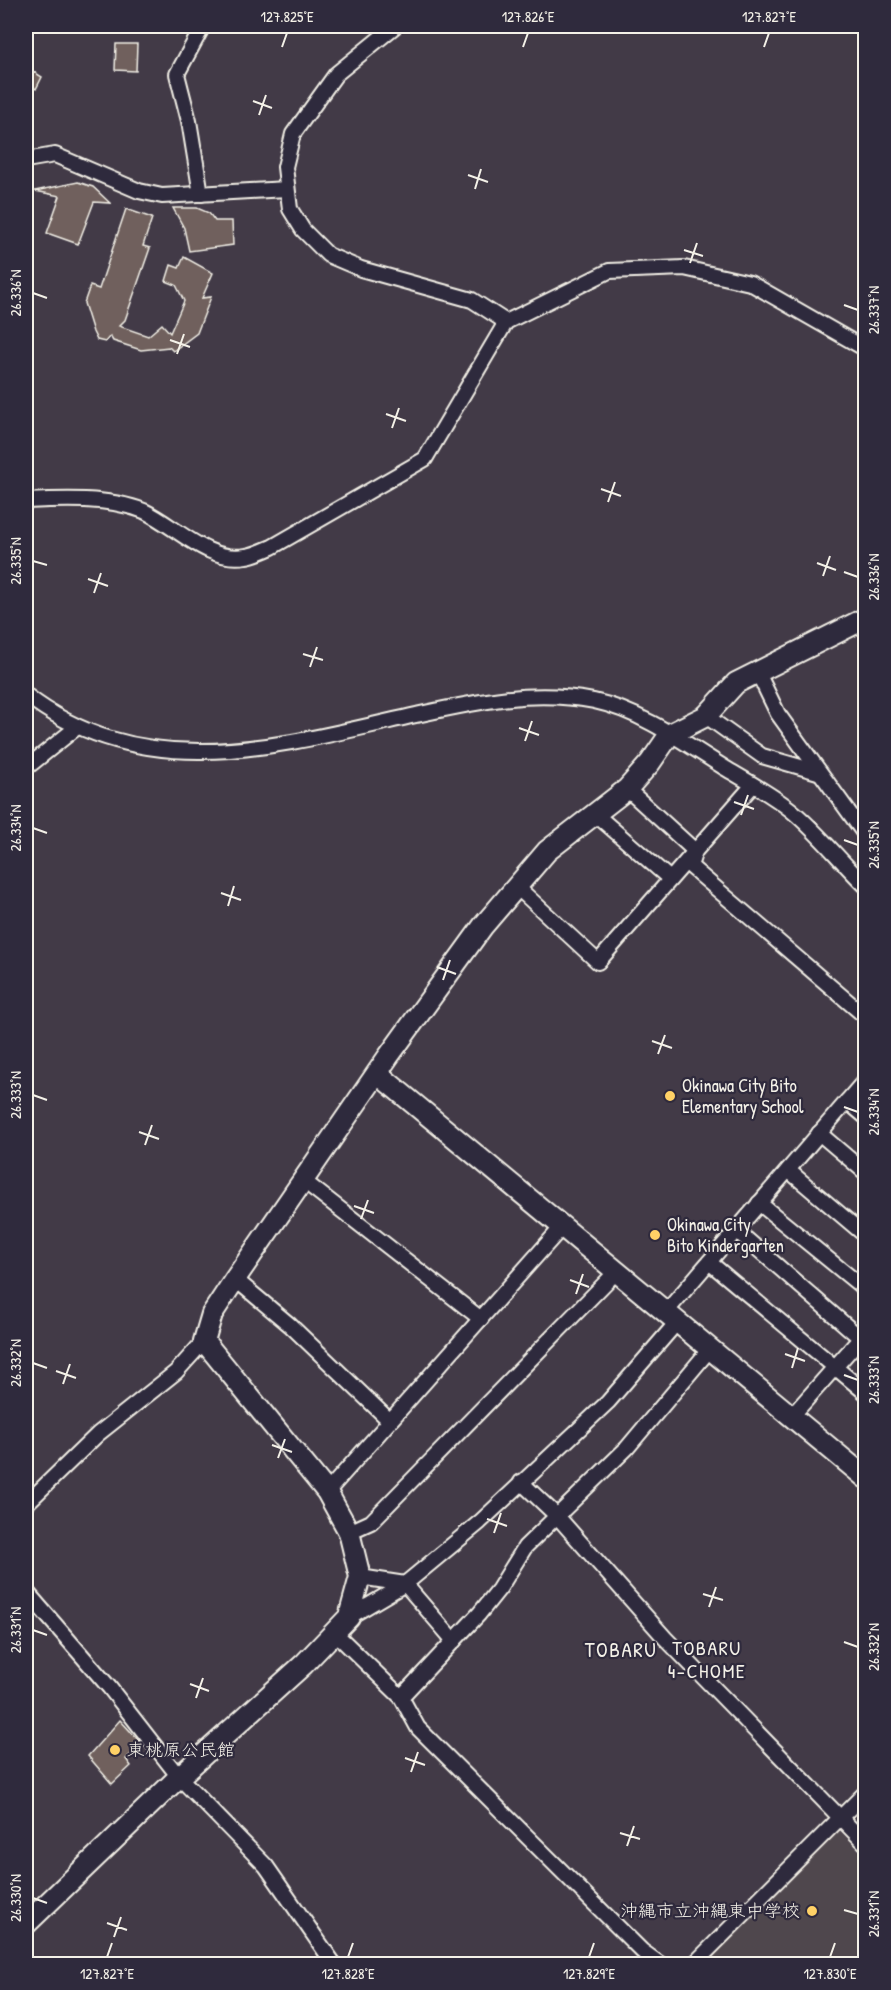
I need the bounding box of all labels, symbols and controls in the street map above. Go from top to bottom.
text: 127.825°E [260,6,314,27]
text: 127.826°E [502,6,555,27]
text: 127.827°E [742,6,796,27]
text: 26.336°N [5,269,26,317]
text: 26.337°N [863,286,884,334]
text: 26.335°N [5,537,26,585]
text: 26.336°N [863,553,884,601]
text: 26.334°N [5,805,26,851]
text: 26.335°N [863,821,884,869]
text: 26.333°N [5,1071,26,1119]
place label: Okinawa City Bito Elementary School [682,1073,804,1119]
marker: Okinawa City Bito Elementary School [663,1089,677,1103]
text: 26.334°N [863,1089,884,1135]
place label: Okinawa City Bito Kindergarten [667,1212,784,1258]
marker: Okinawa City Bito Kindergarten [648,1228,662,1242]
text: 26.332°N [5,1339,26,1387]
text: 26.333°N [863,1356,884,1404]
text: 26.331°N [5,1607,26,1653]
text: 26.332°N [863,1623,884,1671]
district label: TOBARU 4-CHOME [668,1634,746,1684]
district label: TOBARU [585,1635,657,1664]
place label: 東桃原公民館 [127,1737,235,1762]
marker: 東桃原公民館 [108,1743,122,1757]
text: 26.330°N [5,1874,26,1922]
text: 26.331°N [863,1891,884,1937]
place label: 沖縄市立沖縄東中学校 [620,1898,800,1923]
marker: 沖縄市立沖縄東中学校 [805,1904,819,1918]
text: 127.827°E [80,1963,134,1984]
text: 127.828°E [321,1963,375,1984]
text: 127.829°E [563,1963,615,1984]
text: 127.830°E [803,1963,857,1984]

